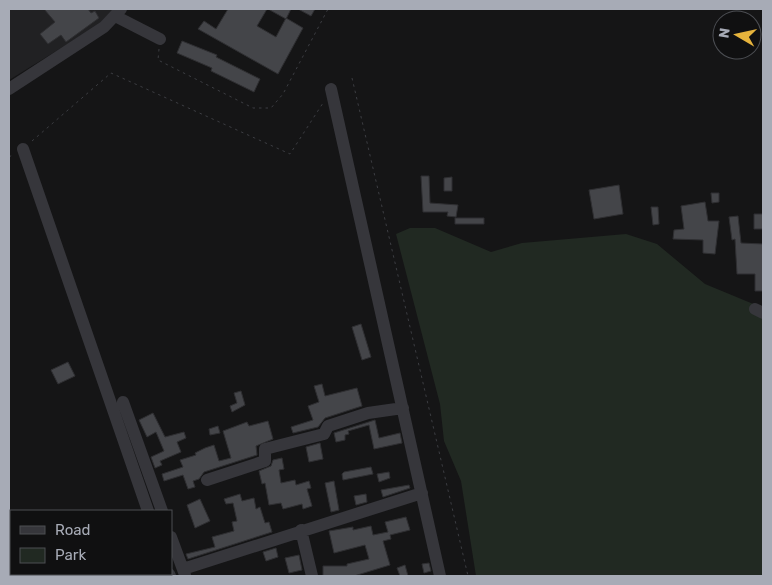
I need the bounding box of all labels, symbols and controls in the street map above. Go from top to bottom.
north arrow [712,10,762,60]
text: N [715,27,734,39]
legend [10,510,172,575]
text: Road [55,521,91,539]
text: Park [55,546,86,564]

